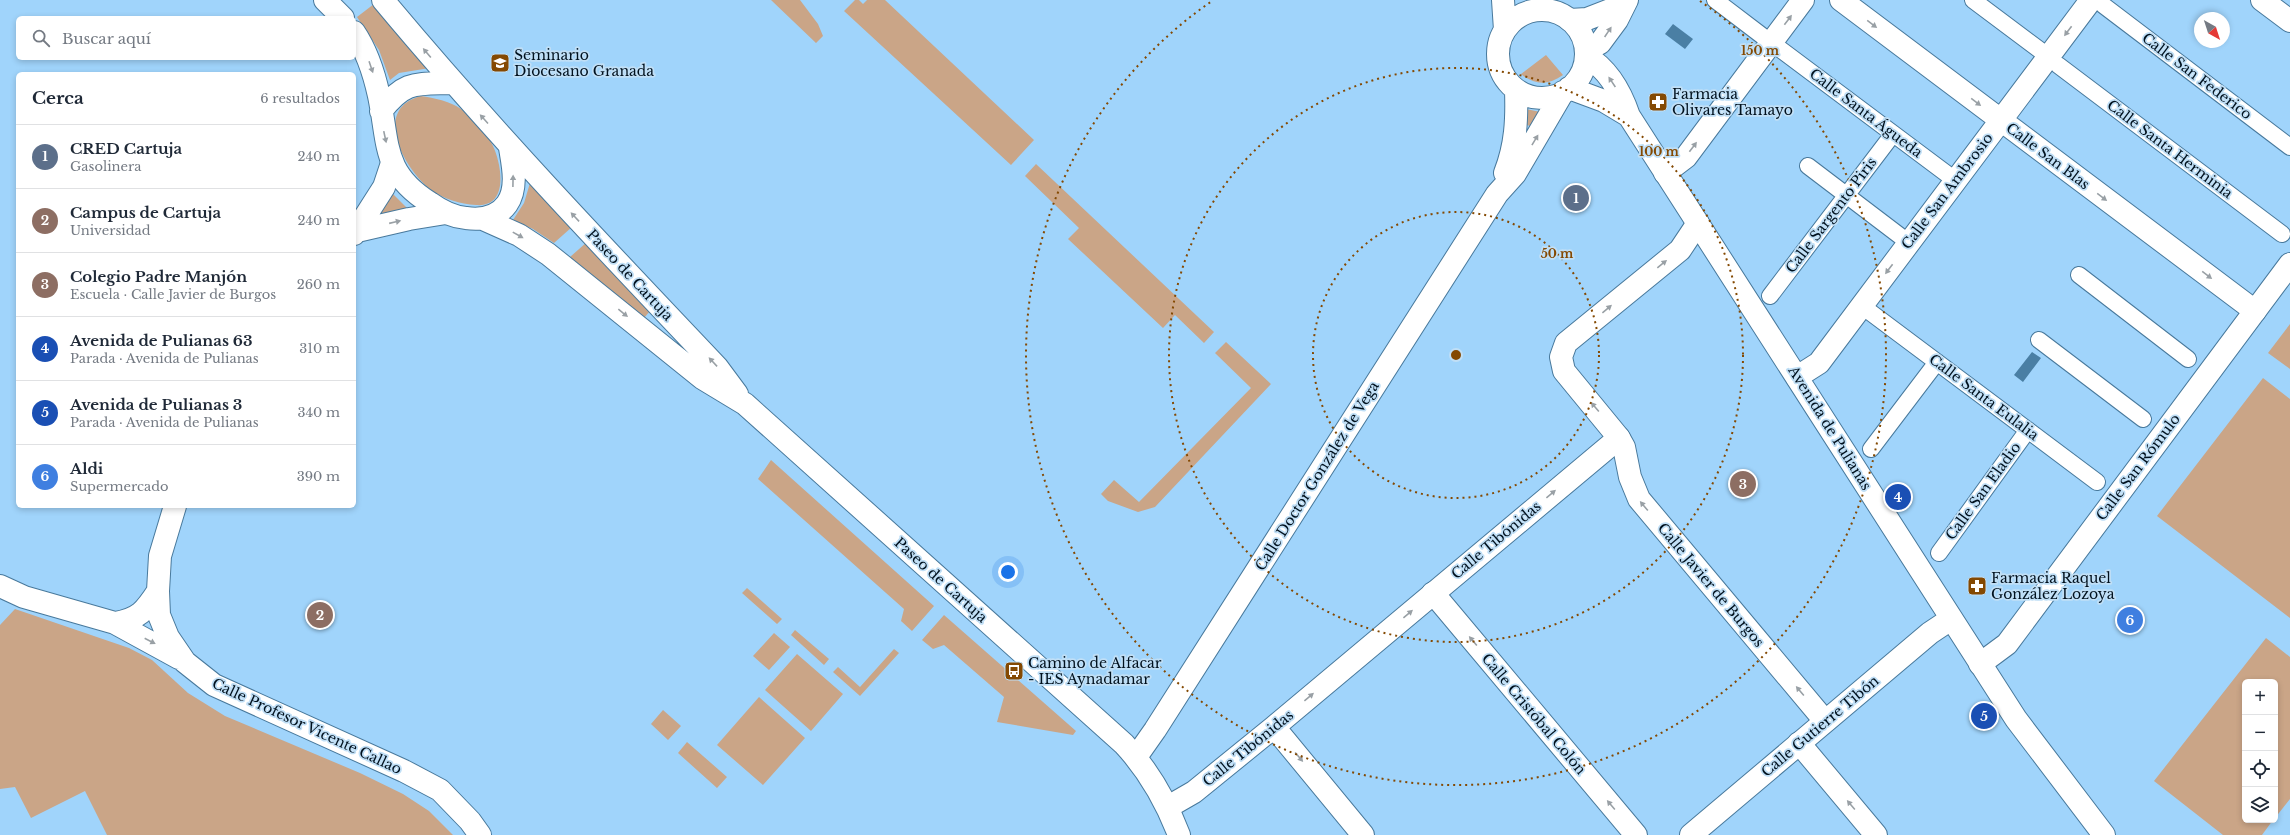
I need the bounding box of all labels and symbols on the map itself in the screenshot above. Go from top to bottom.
north arrow [2194,12,2230,48]
one-way arrow [1784,15,1792,26]
one-way arrow [1867,19,1878,28]
one-way arrow [1605,26,1612,37]
one-way arrow [2064,26,2072,37]
street label: Calle San Federico [2138,29,2256,123]
text: 150 m [1741,43,1780,58]
place label: Seminario Diocesano Granada [514,46,654,80]
one-way arrow [422,48,431,58]
school or university icon: Seminario Diocesano Granada [489,52,511,74]
one-way arrow [368,61,374,73]
street label: Calle Santa Águeda [1806,65,1926,161]
one-way arrow [1608,77,1616,88]
place label: Farmacia Olivares Tamayo [1672,85,1793,119]
pharmacy icon: Farmacia Olivares Tamayo [1647,91,1669,113]
street label: Calle Santa Herminia [2104,96,2237,202]
one-way arrow [1970,98,1981,107]
one-way arrow [479,114,489,124]
street label: Calle San Blas [2003,119,2093,193]
street label: Calle San Ambrosio [1897,129,1997,253]
one-way arrow [382,131,388,143]
one-way arrow [1532,134,1539,146]
one-way arrow [1689,141,1698,152]
text: 100 m [1639,144,1680,159]
street label: Calle Sargento Piris [1782,154,1880,276]
one-way arrow [510,174,516,187]
pin: 1 [1563,183,1589,213]
one-way arrow [2097,193,2108,201]
one-way arrow [570,212,580,222]
one-way arrow [389,219,401,225]
street label: Paseo de Cartuja [583,225,677,325]
one-way arrow [513,232,524,239]
text: 50 m [1541,246,1574,261]
one-way arrow [1657,259,1668,268]
one-way arrow [1884,264,1893,275]
one-way arrow [2201,271,2212,279]
one-way arrow [1602,305,1612,313]
one-way arrow [617,308,628,317]
centre of rings [1449,348,1463,362]
street label: Calle Santa Eulalia [1926,350,2042,444]
one-way arrow [708,357,717,368]
street label: Avenida de Pulianas [1784,362,1876,493]
street label: Calle Doctor González de Vega [1251,378,1383,574]
one-way arrow [1590,402,1599,413]
street label: Calle San Rómulo [2092,410,2184,524]
street label: Calle San Eladio [1941,439,2025,543]
pin: 3 [1730,469,1756,499]
pin: 4 [1885,482,1911,512]
one-way arrow [1546,490,1556,499]
street label: Calle Tibónidas [1447,497,1545,583]
one-way arrow [1640,501,1649,511]
street label: Calle Javier de Burgos [1654,519,1768,651]
street label: Paseo de Cartuja [891,534,991,627]
your location [998,562,1018,582]
place label: Farmacia Raquel González Lozoya [1991,569,2115,603]
pharmacy icon: Farmacia Raquel González Lozoya [1966,575,1988,597]
pin: 2 [307,600,333,630]
pin: 6 [2117,605,2143,635]
one-way arrow [1403,609,1414,618]
one-way arrow [1468,636,1477,647]
one-way arrow [144,638,155,645]
street label: Calle Cristóbal Colón [1478,650,1590,779]
place label: Camino de Alfacar - IES Aynadamar [1028,654,1162,688]
bus stop icon: Camino de Alfacar - IES Aynadamar [1003,660,1025,682]
street label: Calle Gutierre Tibón [1757,671,1883,781]
street label: Calle Profesor Vicente Callao [209,674,405,778]
one-way arrow [1795,686,1804,697]
one-way arrow [1304,693,1314,702]
pin: 5 [1971,701,1997,731]
street label: Calle Tibónidas [1199,706,1297,790]
one-way arrow [1294,752,1303,763]
one-way arrow [1606,800,1615,810]
one-way arrow [1846,800,1855,810]

